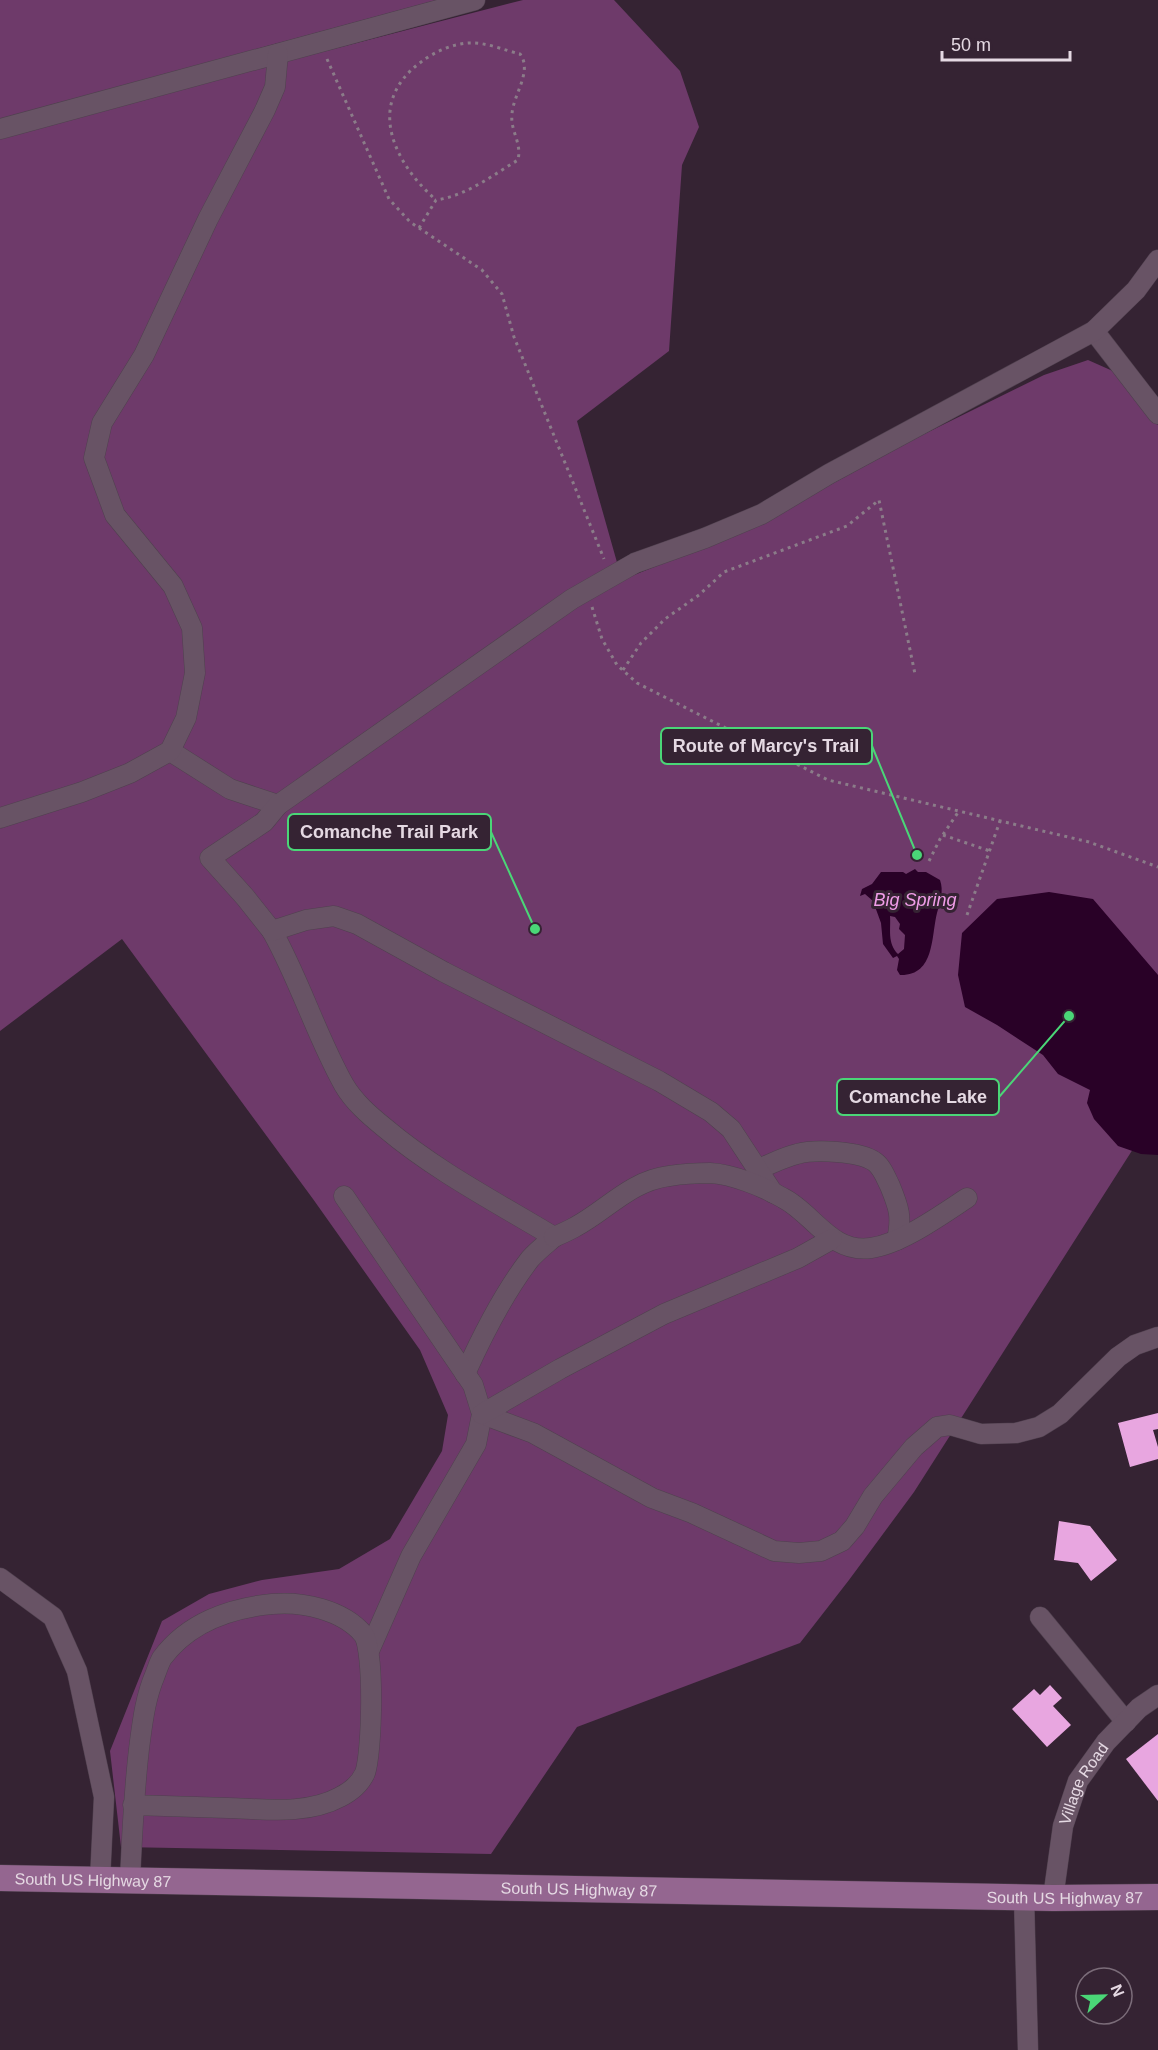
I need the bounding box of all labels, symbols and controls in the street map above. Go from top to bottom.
scale bar [942,24,1070,62]
text: 50 m [951,35,991,55]
callout: Route of Marcy's Trail [661,728,872,764]
text: Route of Marcy's Trail [673,736,859,756]
callout: Comanche Trail Park [288,814,491,850]
text: Comanche Trail Park [300,822,479,842]
water label: Big Spring [873,890,957,910]
callout: Comanche Lake [837,1079,999,1115]
text: Comanche Lake [849,1087,987,1107]
street label: Village Road [1056,1739,1111,1827]
street label: South US Highway 87 [15,1870,172,1890]
street label: South US Highway 87 [500,1879,657,1899]
street label: South US Highway 87 [986,1888,1143,1907]
north arrow [1074,1966,1134,2026]
text: N [1107,1982,1127,1999]

